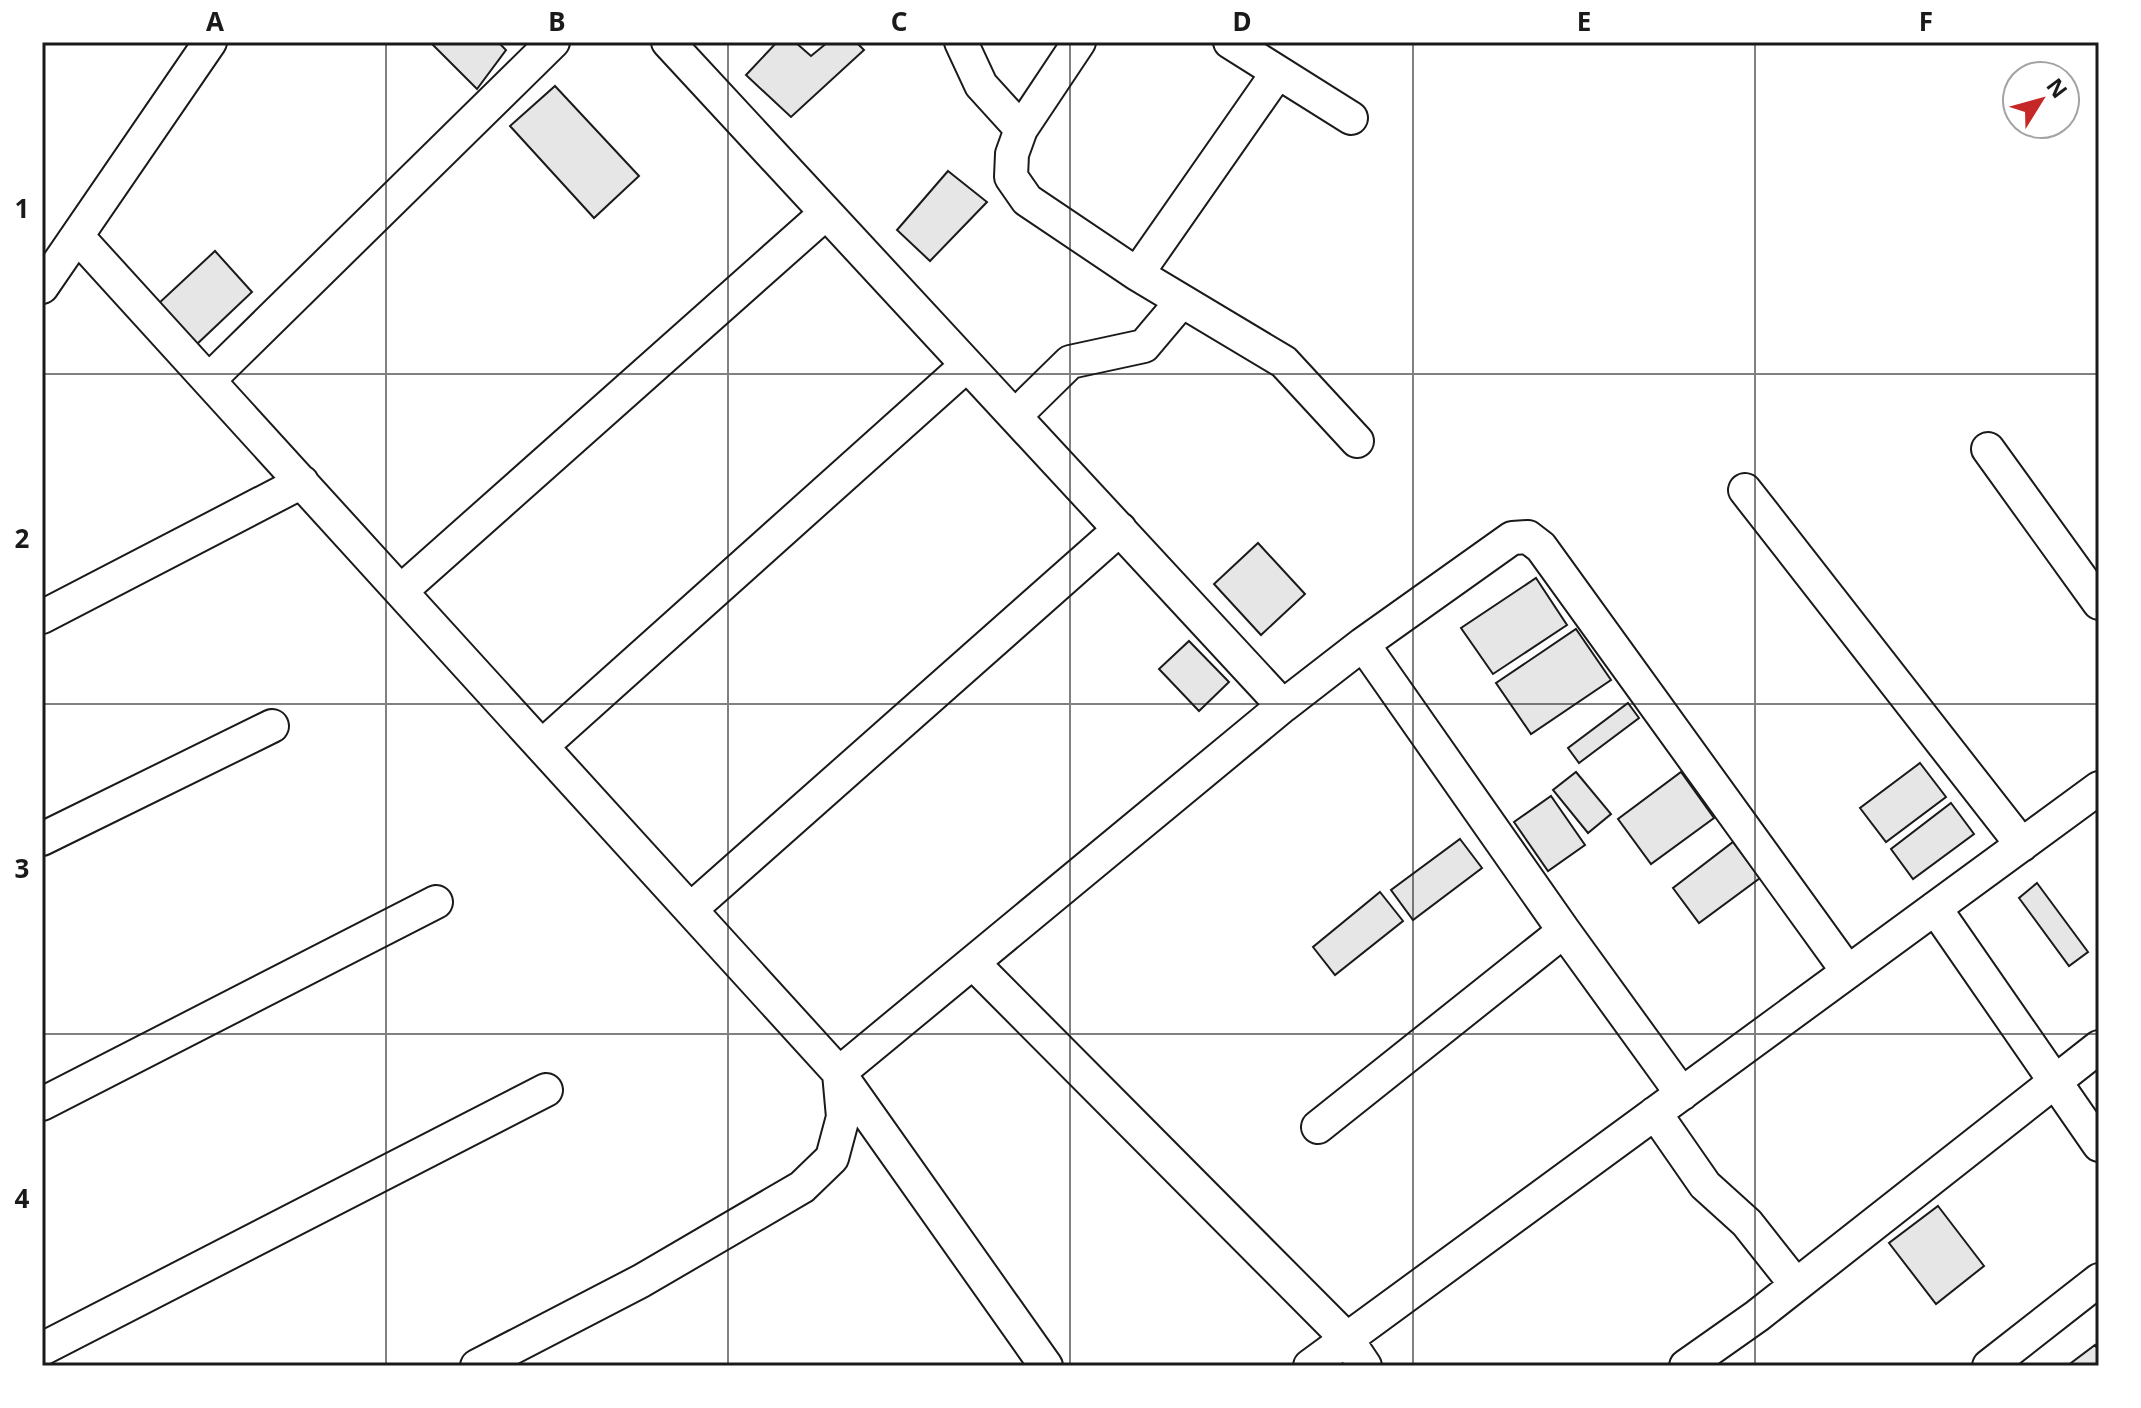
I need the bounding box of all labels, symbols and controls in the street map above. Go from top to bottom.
text: A [206,3,224,39]
text: B [548,3,566,39]
text: C [891,3,907,39]
text: D [1232,3,1252,39]
text: E [1577,3,1591,39]
text: F [1919,3,1933,39]
north arrow [2001,60,2081,140]
text: N [2040,71,2075,104]
text: 1 [15,190,29,226]
text: 2 [15,520,30,556]
text: 3 [15,850,29,886]
text: 4 [15,1180,30,1216]

